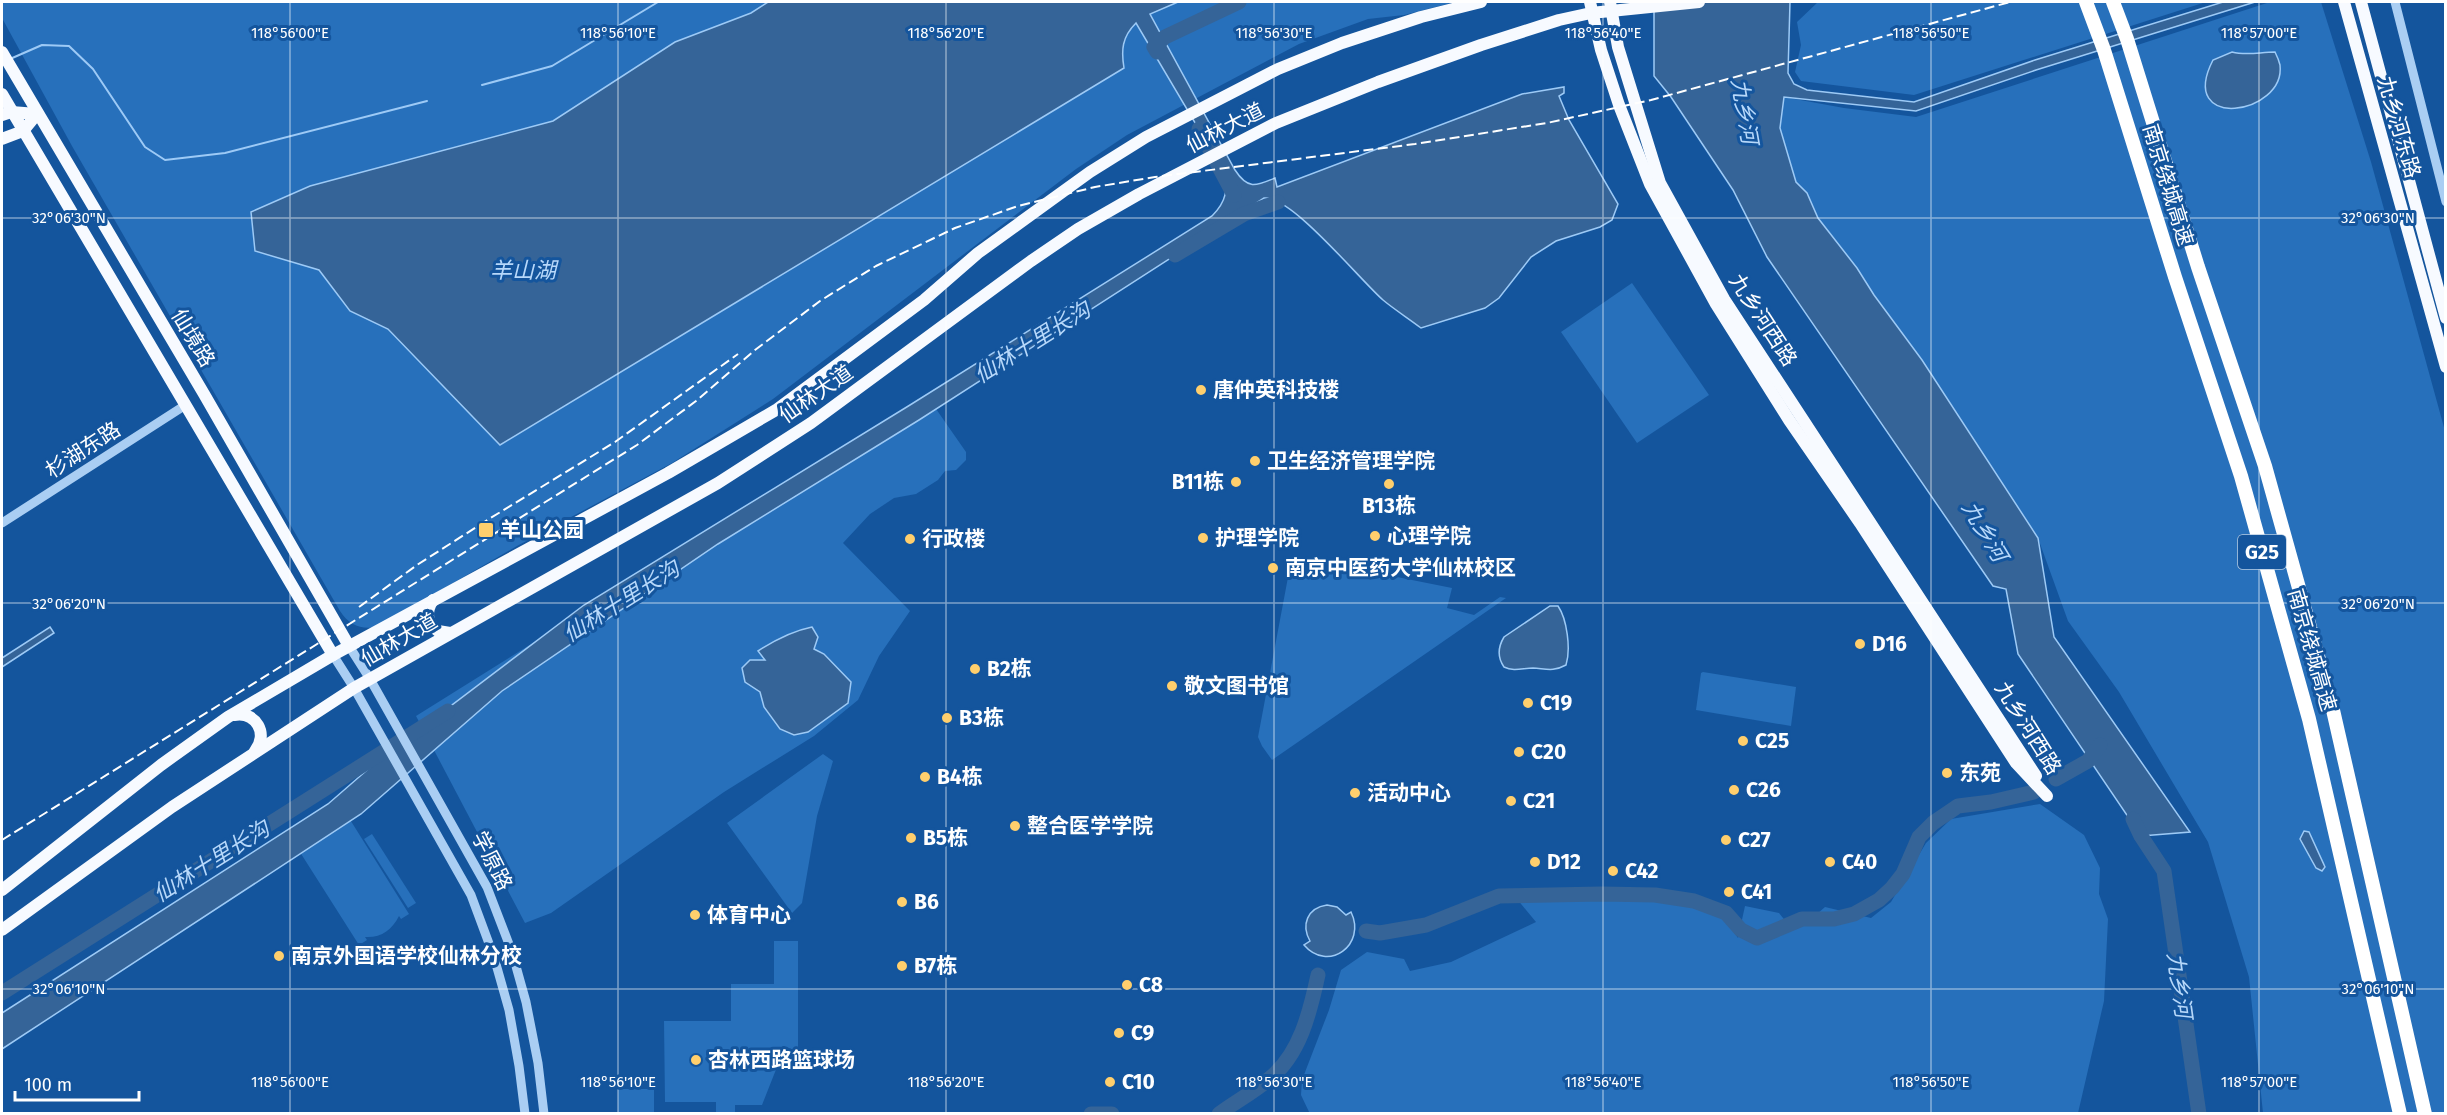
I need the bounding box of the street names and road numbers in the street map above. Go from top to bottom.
street label: 九乡河东路 [2372,73,2426,181]
street label: 仙林大道 [1182,97,1268,159]
street label: 南京绕城高速 [2137,121,2199,249]
street label: 九乡河西路 [1724,269,1802,371]
street label: 仙境路 [166,304,220,372]
street label: 仙林大道 [774,359,858,429]
street label: 杉湖东路 [41,416,125,484]
road number: G25 [2238,535,2286,569]
street label: 南京绕城高速 [2282,586,2342,714]
street label: 仙林大道 [356,608,442,672]
street label: 九乡河西路 [1989,677,2067,779]
street label: 学原路 [466,827,518,895]

